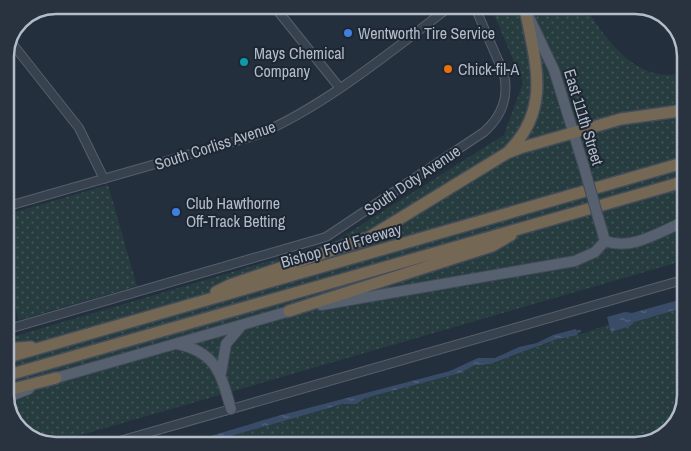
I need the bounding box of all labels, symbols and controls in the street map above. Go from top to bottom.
place label: Wentworth Tire Service [358,22,495,44]
marker: Wentworth Tire Service [342,27,354,39]
place label: Mays Chemical Company [254,42,344,82]
marker: Mays Chemical Company [238,56,250,68]
place label: Chick-fil-A [458,58,519,80]
marker: Chick-fil-A [442,63,454,75]
street label: East 111th Street [559,66,609,168]
street label: South Corliss Avenue [152,115,278,175]
street label: South Doty Avenue [359,140,465,220]
place label: Club Hawthorne Off-Track Betting [186,192,286,232]
marker: Club Hawthorne Off-Track Betting [170,206,182,218]
street label: Bishop Ford Freeway [278,217,404,273]

